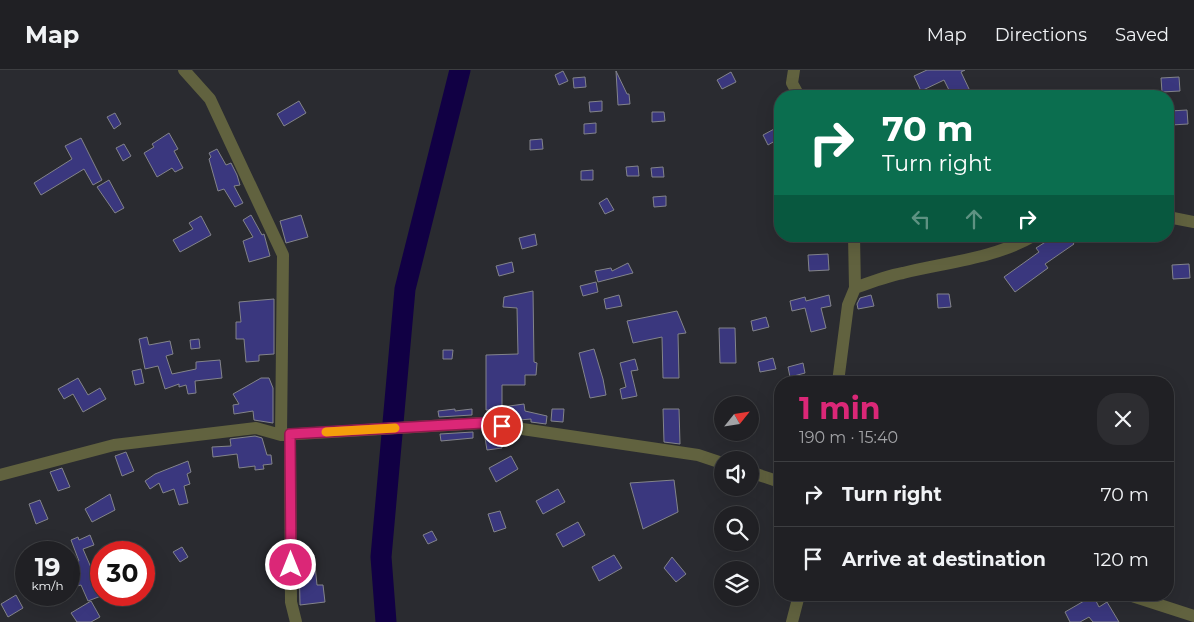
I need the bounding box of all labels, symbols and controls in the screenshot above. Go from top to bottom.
text: Map [25,20,79,49]
text: Map [927,24,967,46]
text: Directions [995,24,1087,46]
text: Saved [1115,24,1169,46]
text: 70 m [882,107,973,150]
icon: right [799,110,864,175]
text: Turn right [882,150,992,177]
icon: left [907,205,935,233]
icon: ahead [960,205,988,233]
icon: right [1013,205,1041,233]
text: 1 min [799,390,880,427]
button: close [1097,393,1149,445]
north arrow [714,396,759,441]
map controls [714,396,759,606]
pin [481,405,523,447]
icon: arrive [488,412,516,440]
text: 190 m · 15:40 [799,428,898,447]
button: sound [714,451,759,496]
icon: right [799,480,827,508]
text: Turn right [842,483,942,506]
text: 70 m [1100,483,1149,506]
button: search [714,506,759,551]
position arrow [264,538,316,590]
speed limit sign: 30 [90,541,155,606]
icon: arrive [799,545,827,573]
text: Arrive at destination [842,548,1046,571]
text: 120 m [1094,548,1149,571]
text: 19 [35,552,60,582]
button: layers [714,561,759,606]
text: km/h [31,578,64,593]

